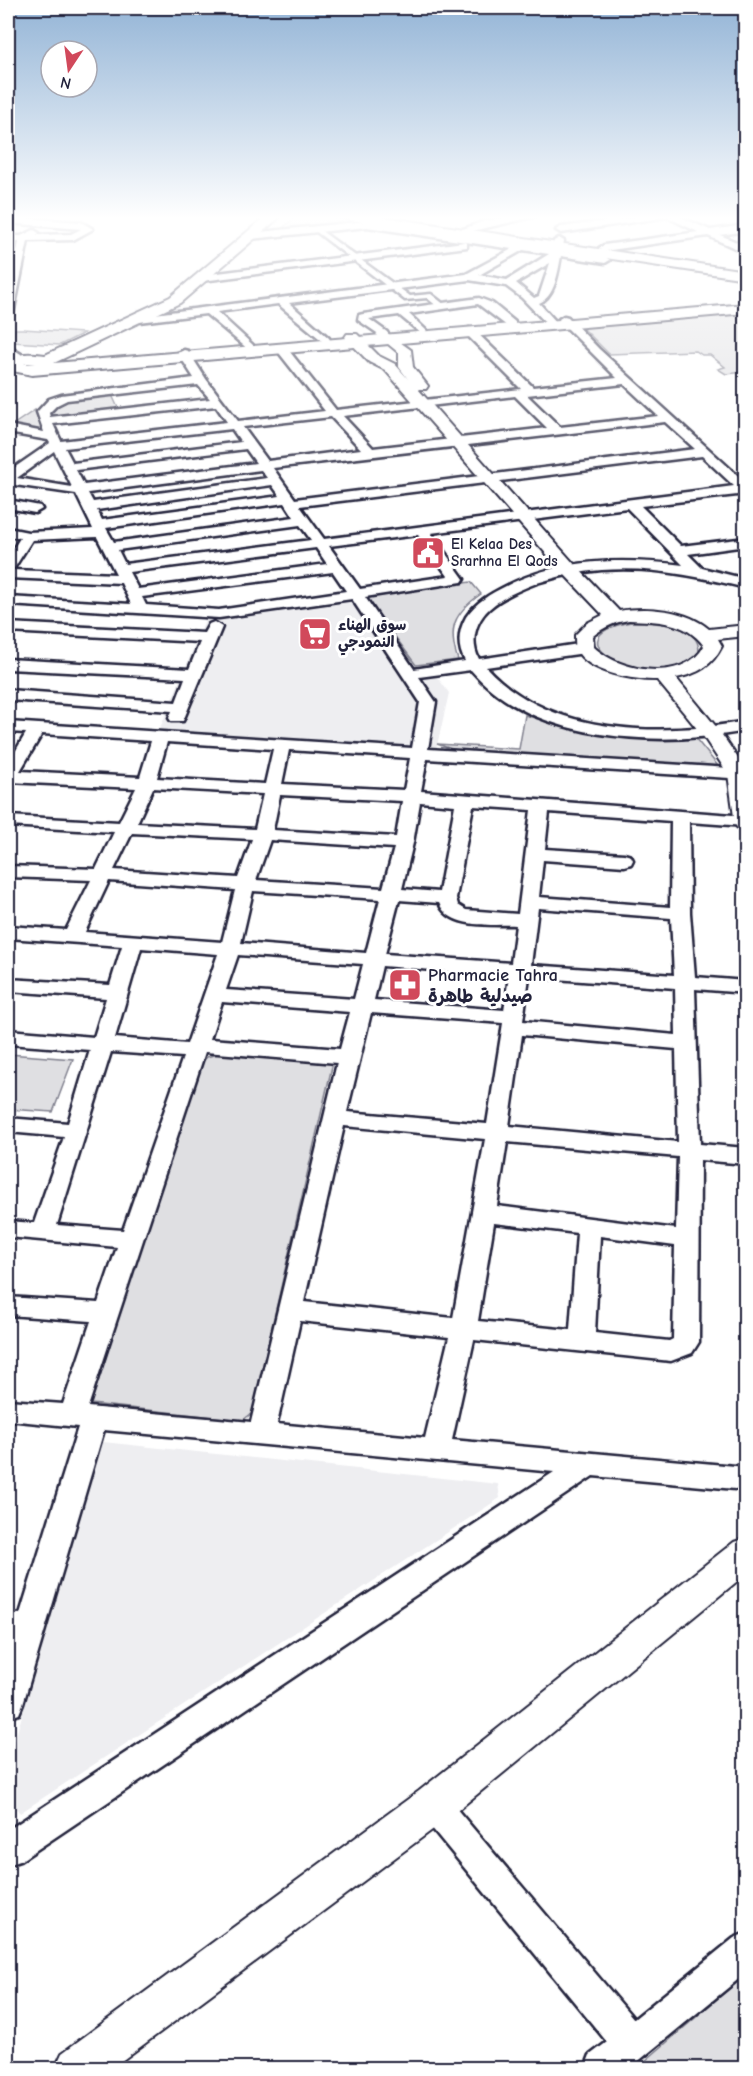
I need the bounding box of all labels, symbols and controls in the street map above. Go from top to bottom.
north arrow [39,39,99,99]
text: N [59,73,73,93]
public building icon: El Kelaa Des Srarhna El Qods [410,535,446,571]
place label: El Kelaa Des Srarhna El Qods [451,535,558,570]
supermarket icon: سوق الهناء النمودجي [297,616,333,652]
place label: سوق الهناء النمودجي [338,616,406,656]
place label: Pharmacie Tahra صيدلية طاهرة [428,965,558,1007]
pharmacy icon: Pharmacie Tahra صيدلية طاهرة [387,967,423,1003]

